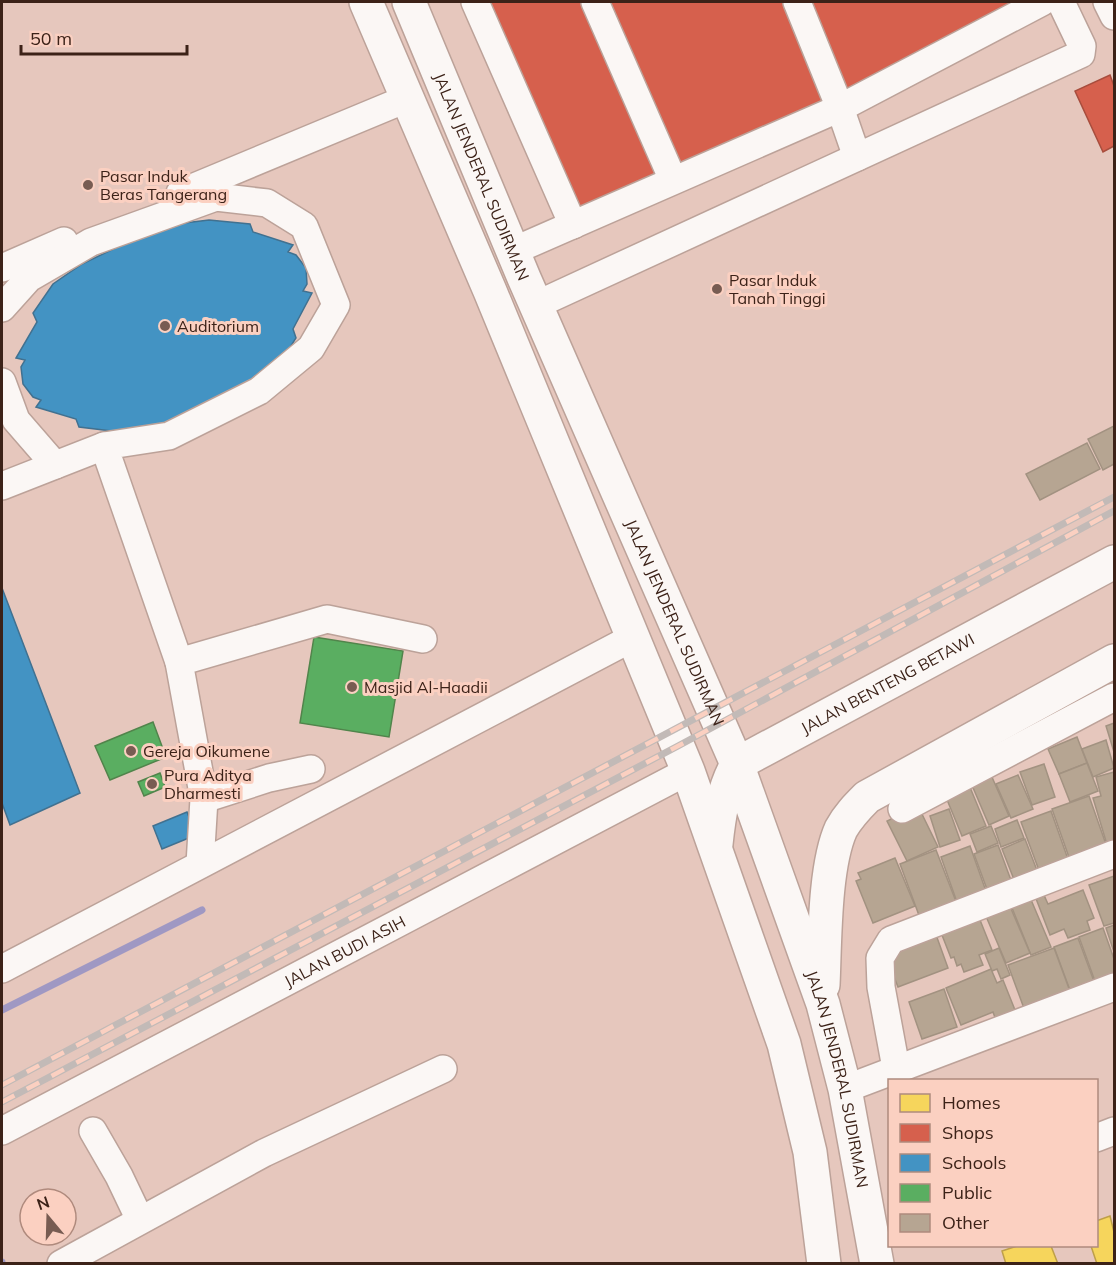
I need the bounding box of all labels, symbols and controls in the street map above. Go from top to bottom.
scale bar [21,18,188,56]
text: 50 m [30,27,72,50]
street label: JALAN JENDERAL SUDIRMAN [430,70,534,283]
place label: Pasar Induk Beras Tangerang [100,166,227,204]
marker: Pasar Induk Beras Tangerang [81,178,95,192]
place label: Pasar Induk Tanah Tinggi [729,270,826,308]
marker: Pasar Induk Tanah Tinggi [710,282,724,296]
place label: Auditorium [177,316,259,336]
marker: Auditorium [158,319,172,333]
street label: JALAN JENDERAL SUDIRMAN [621,516,729,729]
street label: JALAN BENTENG BETAWI [797,629,978,738]
place label: Masjid Al-Haadii [364,677,488,697]
marker: Masjid Al-Haadii [345,680,359,694]
place label: Gereja Oikumene [143,741,270,761]
marker: Gereja Oikumene [124,744,138,758]
place label: Pura Aditya Dharmesti [164,765,252,803]
marker: Pura Aditya Dharmesti [145,777,159,791]
street label: JALAN BUDI ASIH [281,911,409,991]
street label: JALAN JENDERAL SUDIRMAN [802,968,873,1189]
legend [888,1079,1098,1247]
text: Homes [942,1091,1001,1114]
text: Shops [942,1121,994,1144]
text: Schools [942,1151,1007,1174]
text: Public [942,1181,992,1204]
north arrow [18,1187,78,1247]
text: N [34,1191,52,1214]
text: Other [942,1211,990,1234]

